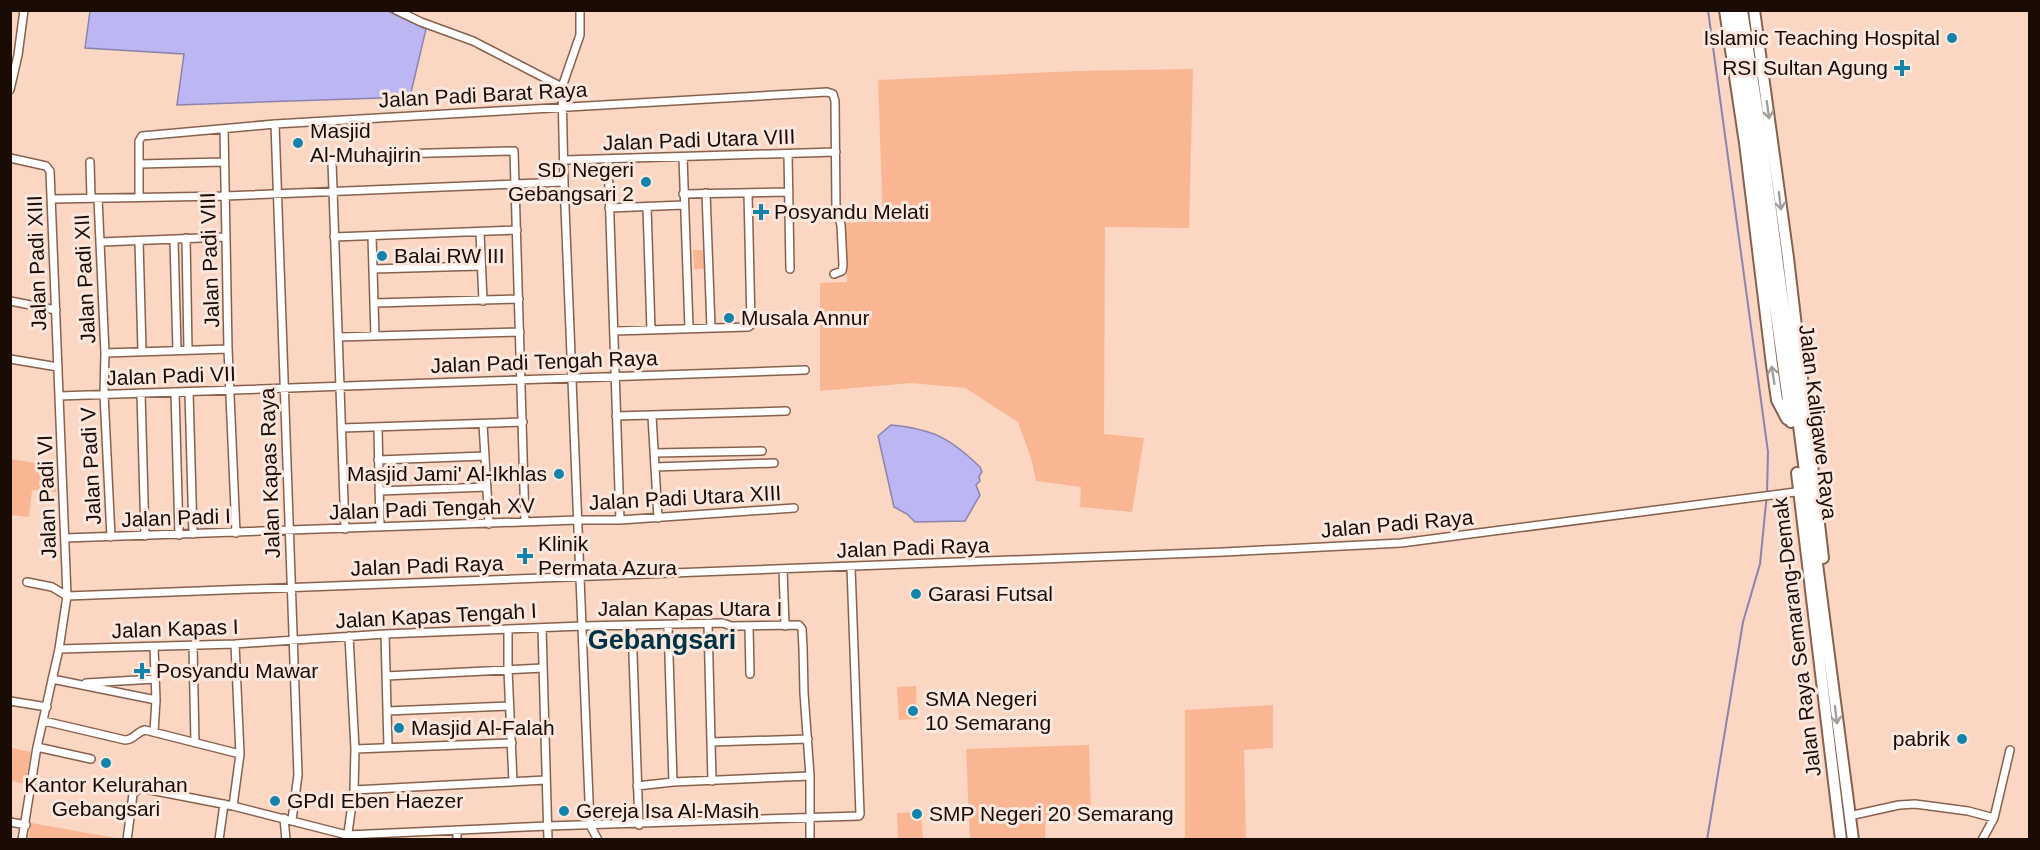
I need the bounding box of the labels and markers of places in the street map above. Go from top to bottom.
place label: Islamic Teaching Hospital [1703,26,1940,49]
marker: Islamic Teaching Hospital [1945,31,1959,45]
place label: RSI Sultan Agung [1722,56,1888,79]
marker: RSI Sultan Agung [1893,59,1911,77]
place label: Masjid Al-Muhajirin [310,119,421,166]
marker: Masjid Al-Muhajirin [291,136,305,150]
place label: SD Negeri Gebangsari 2 [508,158,634,205]
marker: SD Negeri Gebangsari 2 [639,175,653,189]
place label: Posyandu Melati [774,200,929,223]
marker: Posyandu Melati [752,203,770,221]
place label: Balai RW III [394,244,504,267]
marker: Balai RW III [375,249,389,263]
place label: Musala Annur [741,306,869,329]
marker: Musala Annur [722,311,736,325]
place label: Masjid Jami' Al-Ikhlas [347,462,547,485]
marker: Masjid Jami' Al-Ikhlas [552,467,566,481]
place label: Klinik Permata Azura [538,532,677,579]
marker: Klinik Permata Azura [516,547,534,565]
place label: Garasi Futsal [928,582,1053,605]
marker: Garasi Futsal [909,587,923,601]
place label: Posyandu Mawar [156,659,318,682]
marker: Posyandu Mawar [133,662,151,680]
place label: SMA Negeri 10 Semarang [925,687,1051,734]
marker: SMA Negeri 10 Semarang [906,704,920,718]
place label: Masjid Al-Falah [411,716,555,739]
marker: Masjid Al-Falah [392,721,406,735]
place label: pabrik [1893,727,1950,750]
marker: pabrik [1955,732,1969,746]
marker: Kantor Kelurahan Gebangsari [99,756,113,770]
place label: Kantor Kelurahan Gebangsari [24,773,188,820]
place label: GPdI Eben Haezer [287,789,463,812]
marker: GPdI Eben Haezer [268,794,282,808]
place label: Gereja Isa Al-Masih [576,799,759,822]
place label: SMP Negeri 20 Semarang [929,802,1174,825]
marker: Gereja Isa Al-Masih [557,804,571,818]
marker: SMP Negeri 20 Semarang [910,807,924,821]

